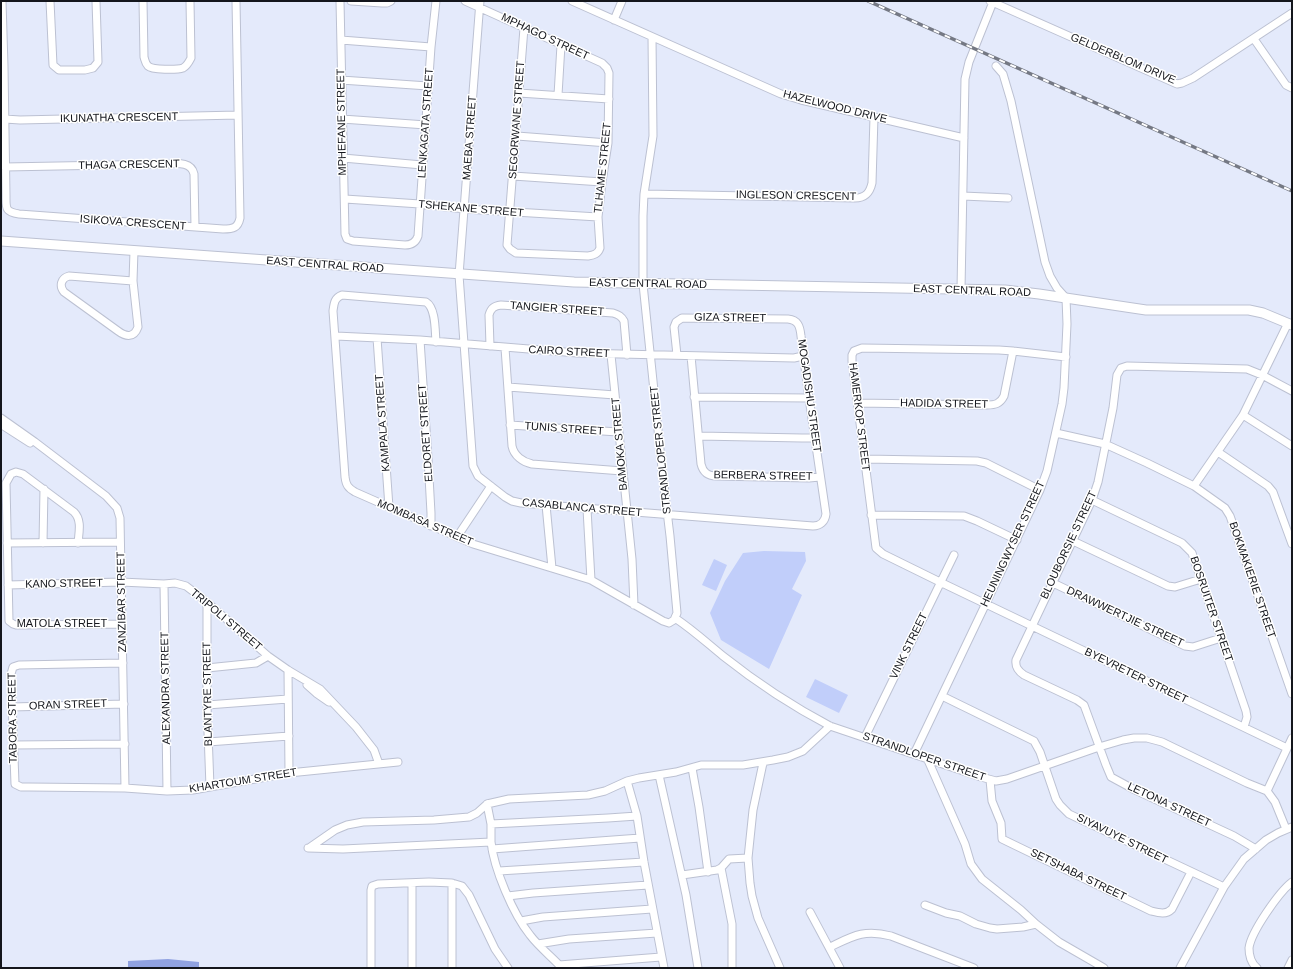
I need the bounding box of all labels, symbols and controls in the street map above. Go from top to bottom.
street label: MPHAGO STREET [499,11,591,63]
street label: GELDERBLOM DRIVE [1068,31,1178,87]
street label: SEGORWANE STREET [506,60,528,180]
street label: LENKAGATA STREET [416,67,436,179]
street label: MPHEFANE STREET [334,68,350,176]
street label: HAZELWOOD DRIVE [782,88,888,126]
street label: MAEBA STREET [460,95,480,181]
street label: IKUNATHA CRESCENT [60,110,178,126]
street label: TLHAME STREET [592,122,614,214]
street label: THAGA CRESCENT [78,158,180,172]
street label: INGLESON CRESCENT [736,188,856,204]
street label: TSHEKANE STREET [418,198,524,220]
street label: ISIKOVA CRESCENT [79,213,187,233]
street label: EAST CENTRAL ROAD [266,254,384,276]
street label: EAST CENTRAL ROAD [589,276,707,292]
street label: EAST CENTRAL ROAD [913,282,1031,300]
street label: TANGIER STREET [509,299,605,319]
street label: GIZA STREET [694,311,766,325]
street label: MOGADISHU STREET [795,338,823,454]
street label: CAIRO STREET [528,343,610,361]
street label: HAMERKOP STREET [846,362,872,472]
street label: KAMPALA STREET [373,374,393,472]
street label: ELDORET STREET [416,383,436,483]
street label: STRANDLOPER STREET [648,385,674,515]
street label: BAMOKA STREET [609,397,631,491]
street label: HADIDA STREET [900,397,988,411]
street label: TUNIS STREET [524,420,604,438]
street label: BERBERA STREET [713,469,813,483]
street label: HEUNINGWYSER STREET [978,479,1048,609]
street label: BLOUBORSIE STREET [1038,489,1100,601]
street label: CASABLANCA STREET [521,496,643,520]
street label: MOMBASA STREET [375,497,475,549]
street label: BOKMAKIERIE STREET [1226,520,1278,640]
street label: ZANZIBAR STREET [115,551,129,653]
street label: BOSRUITER STREET [1187,555,1235,663]
street label: KANO STREET [25,577,103,591]
street label: DRAWWERTJIE STREET [1064,584,1186,650]
street label: TRIPOLI STREET [188,586,264,654]
street label: VINK STREET [887,611,931,681]
street label: MATOLA STREET [17,617,107,631]
street label: ALEXANDRA STREET [158,631,174,745]
street label: BLANTYRE STREET [200,642,216,746]
street label: BYEVRETER STREET [1082,645,1190,707]
street label: TABORA STREET [6,672,20,764]
street label: ORAN STREET [29,697,107,713]
street label: STRANDLOPER STREET [861,730,987,784]
street label: KHARTOUM STREET [188,766,298,796]
street label: LETONA STREET [1125,780,1213,830]
street label: SIYAVUYE STREET [1074,811,1170,867]
street label: SETSHABA STREET [1028,846,1128,904]

